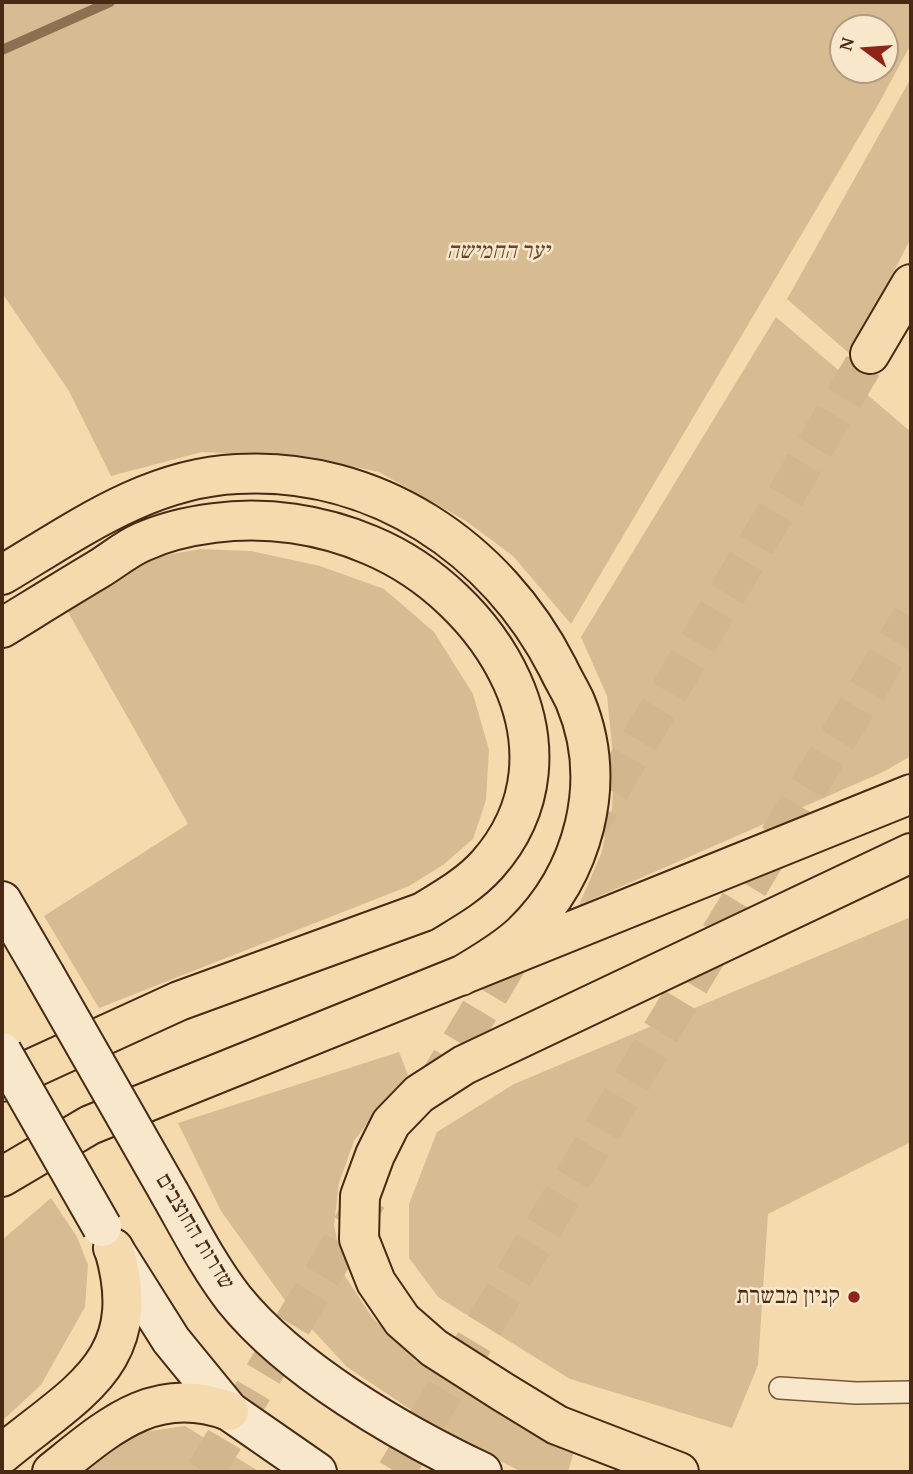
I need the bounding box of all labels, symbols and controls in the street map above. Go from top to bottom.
north arrow [829,14,899,84]
text: N [831,34,861,54]
park label: יער החמישה [447,238,549,266]
street label: שדרות החוצבים [148,1169,240,1295]
place label: קניון מבשרת [737,1283,840,1311]
marker: קניון מבשרת [846,1289,862,1305]

